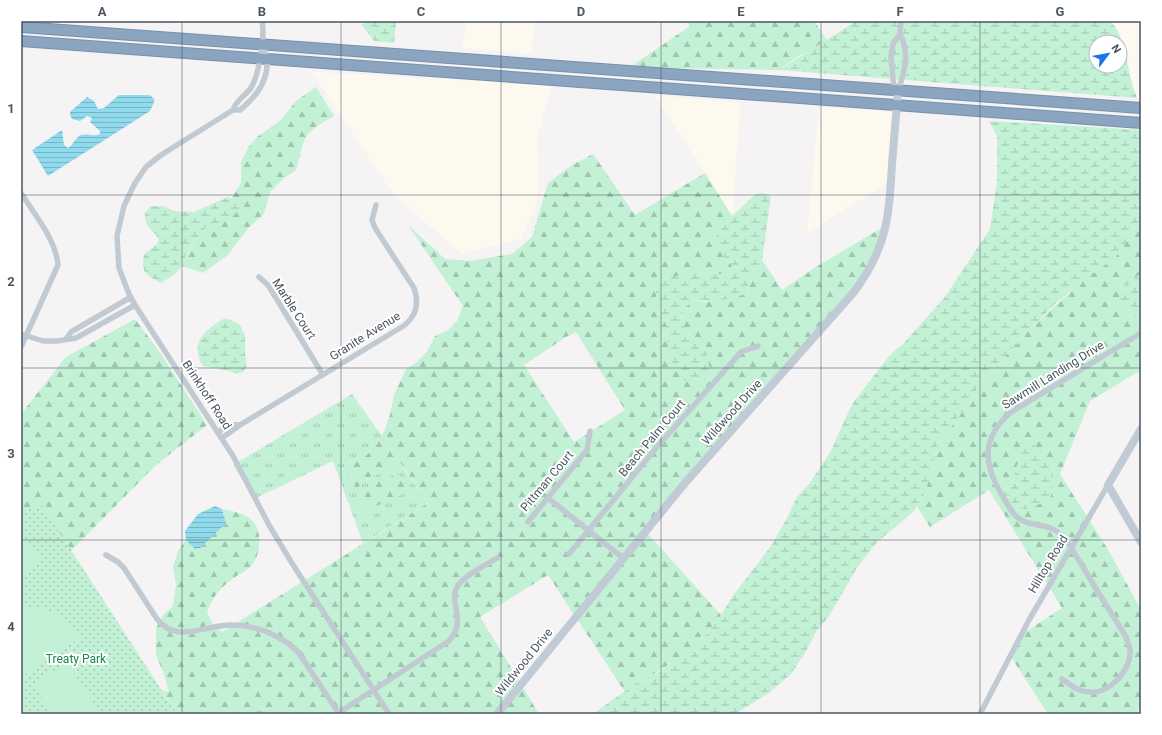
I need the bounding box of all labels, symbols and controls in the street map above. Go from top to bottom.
text: A [98,4,107,19]
text: B [258,4,266,19]
text: C [417,4,426,19]
text: D [577,4,585,19]
text: E [737,4,745,19]
text: F [896,4,904,19]
text: G [1056,4,1065,19]
north arrow [1088,34,1128,74]
text: N [1108,42,1124,56]
text: 1 [7,101,15,116]
text: 2 [7,274,15,289]
street label: Marble Court [269,276,319,342]
street label: Granite Avenue [327,309,403,363]
street label: Sawmill Landing Drive [999,338,1107,412]
street label: Brinkhoff Road [179,358,235,432]
street label: Wildwood Drive [699,377,765,447]
street label: Beach Palm Court [616,397,688,479]
text: 3 [7,446,15,461]
street label: Pittman Court [518,448,576,514]
street label: Hilltop Road [1025,532,1071,596]
text: 4 [7,619,15,634]
street label: Wildwood Drive [493,625,555,699]
park label: Treaty Park [46,652,107,666]

